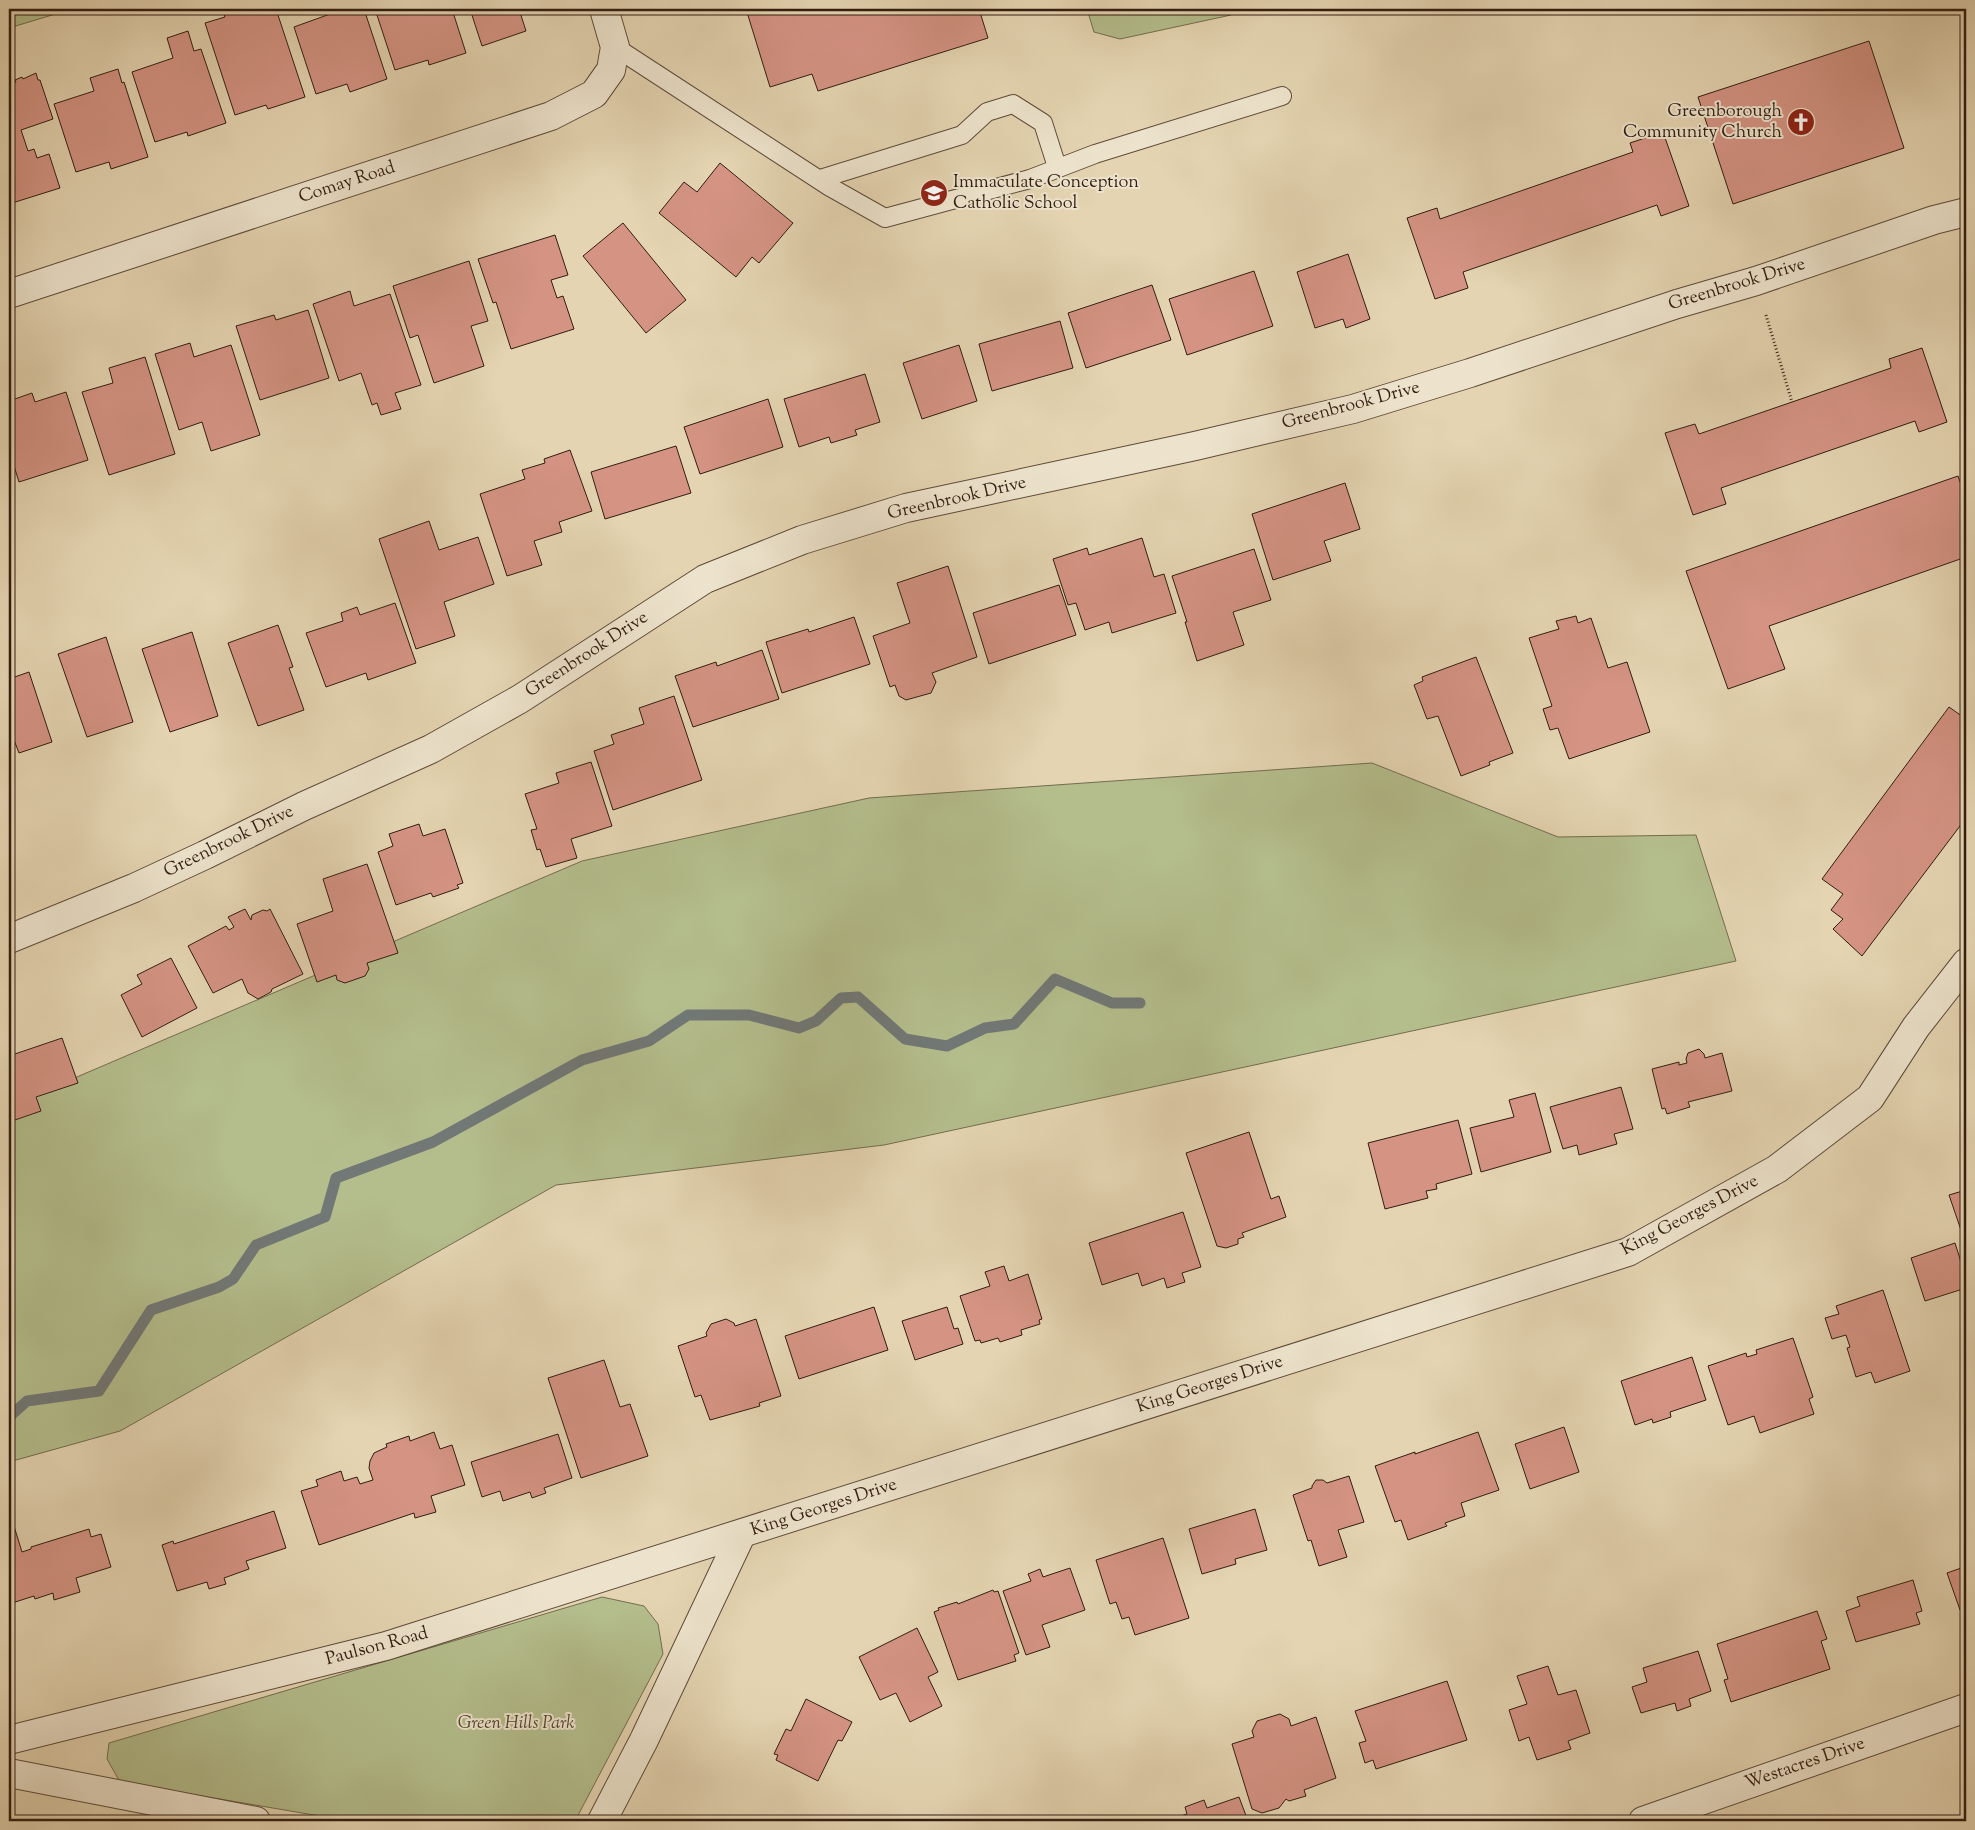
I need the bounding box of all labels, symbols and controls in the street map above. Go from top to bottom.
place label: Greenborough Community Church [1623,99,1782,146]
church icon: Greenborough Community Church [1786,107,1816,137]
street label: Comay Road [295,155,399,211]
place label: Immaculate Conception Catholic School [953,170,1139,217]
school or university icon: Immaculate Conception Catholic School [919,178,949,208]
street label: Greenbrook Drive [1665,252,1809,318]
street label: Greenbrook Drive [1279,375,1423,437]
street label: Greenbrook Drive [885,470,1029,528]
street label: Greenbrook Drive [520,605,654,705]
street label: Greenbrook Drive [160,799,298,885]
street label: King Georges Drive [1617,1169,1763,1263]
street label: King Georges Drive [1134,1349,1286,1421]
street label: King Georges Drive [748,1472,900,1544]
street label: Paulson Road [323,1621,431,1673]
park label: Green Hills Park [458,1711,574,1737]
street label: Westacres Drive [1741,1731,1869,1797]

